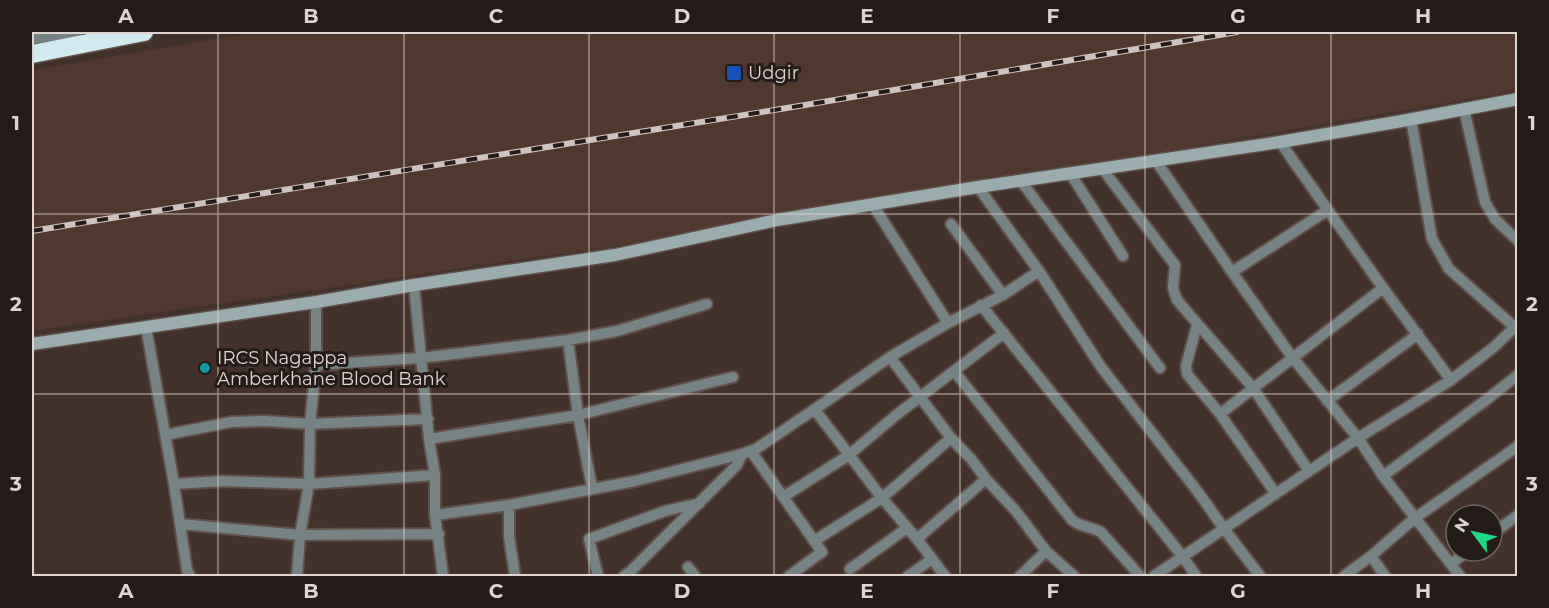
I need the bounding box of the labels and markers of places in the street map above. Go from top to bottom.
place label: Udgir [748,62,799,84]
marker: Udgir [725,64,743,82]
place label: IRCS Nagappa Amberkhane Blood Bank [217,347,446,390]
marker: IRCS Nagappa Amberkhane Blood Bank [198,361,212,375]

